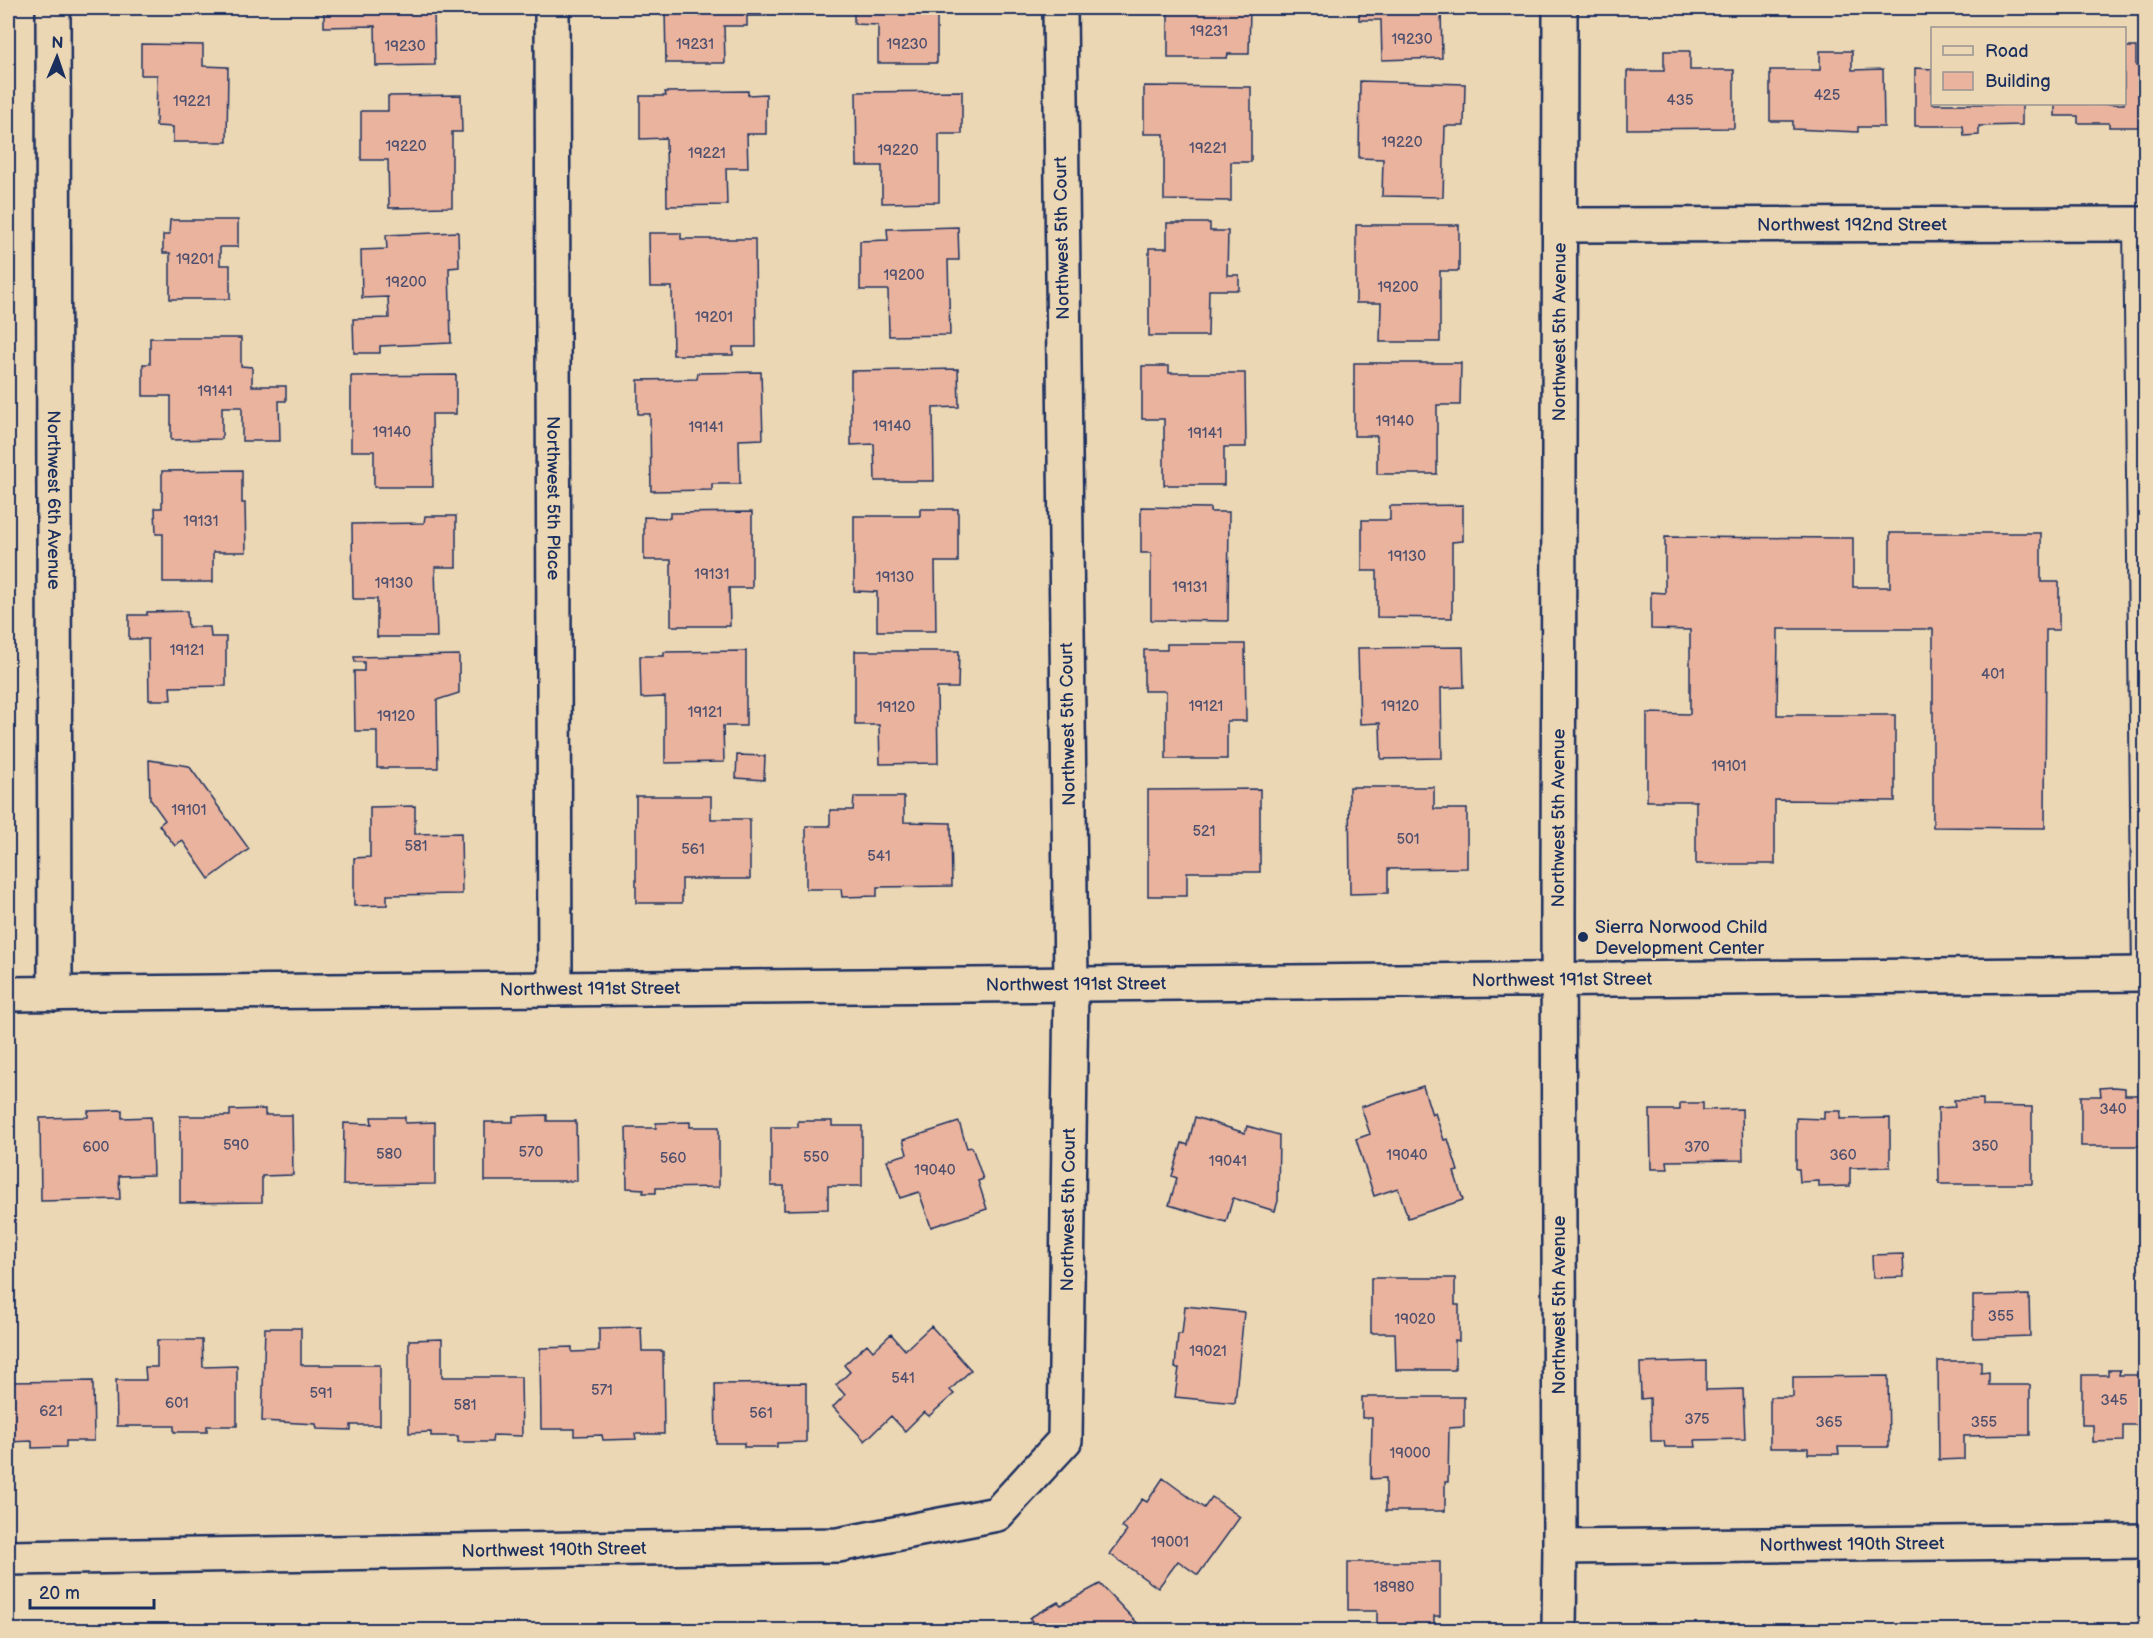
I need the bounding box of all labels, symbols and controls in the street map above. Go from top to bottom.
house number: 19231 [1190,22,1228,41]
north arrow [27,27,87,87]
legend [1931,27,2126,105]
house number: 19230 [1391,30,1433,49]
text: N [51,34,64,53]
house number: 19231 [676,35,714,54]
house number: 19230 [886,35,928,54]
house number: 19230 [384,37,426,56]
text: Road [1985,41,2029,62]
text: Building [1985,71,2051,92]
house number: 425 [1814,86,1840,105]
house number: 435 [1667,91,1693,110]
house number: 19221 [173,92,211,111]
house number: 19220 [1382,133,1423,152]
house number: 19220 [386,137,427,156]
house number: 19221 [1189,139,1227,158]
house number: 19220 [878,141,919,160]
house number: 19221 [688,144,726,163]
street label: Northwest 5th Court [1050,156,1074,320]
street label: Northwest 192nd Street [1757,214,1948,235]
street label: Northwest 5th Avenue [1549,242,1570,422]
house number: 19201 [176,250,214,269]
house number: 19200 [884,266,925,285]
house number: 19200 [386,273,427,292]
house number: 19200 [1378,278,1419,297]
house number: 19201 [695,308,733,327]
house number: 19141 [197,382,233,401]
street label: Northwest 6th Avenue [43,410,65,590]
house number: 19140 [1376,412,1414,431]
street label: Northwest 5th Place [543,416,564,580]
house number: 19140 [873,417,911,436]
house number: 19141 [688,418,724,437]
house number: 19140 [373,423,411,442]
house number: 19141 [1187,424,1223,443]
house number: 19131 [183,512,219,531]
house number: 19130 [1388,547,1426,566]
house number: 19131 [694,565,730,584]
house number: 19130 [876,568,914,587]
house number: 19130 [375,574,413,593]
house number: 19131 [1172,578,1208,597]
house number: 19121 [170,641,204,660]
street label: Northwest 5th Court [1056,642,1080,806]
house number: 401 [1981,665,2005,684]
house number: 19121 [1189,697,1223,716]
house number: 19120 [1381,697,1419,716]
house number: 19120 [877,698,915,717]
house number: 19121 [688,703,722,722]
house number: 19120 [377,707,415,726]
street label: Northwest 5th Avenue [1548,728,1569,908]
house number: 19101 [1712,757,1746,776]
house number: 19101 [172,801,206,820]
house number: 521 [1192,822,1216,841]
house number: 501 [1396,830,1420,849]
house number: 581 [404,837,428,856]
house number: 561 [681,840,705,859]
house number: 541 [867,847,891,866]
place label: Sierra Norwood Child Development Center [1595,917,1767,959]
marker: Sierra Norwood Child Development Center [1576,930,1590,944]
street label: Northwest 191st Street [1472,968,1653,991]
street label: Northwest 191st Street [986,973,1167,995]
street label: Northwest 191st Street [500,977,681,1000]
house number: 340 [2099,1100,2127,1119]
street label: Northwest 5th Court [1056,1127,1080,1292]
house number: 590 [223,1136,249,1155]
house number: 350 [1972,1137,1998,1156]
house number: 600 [83,1138,110,1157]
house number: 370 [1684,1138,1710,1157]
house number: 570 [519,1143,544,1162]
house number: 580 [376,1145,402,1164]
house number: 19040 [1386,1146,1428,1165]
house number: 360 [1829,1146,1857,1165]
house number: 550 [803,1148,829,1167]
house number: 560 [660,1149,686,1168]
house number: 19041 [1209,1152,1247,1171]
house number: 19040 [914,1161,956,1180]
street label: Northwest 5th Avenue [1549,1215,1570,1394]
house number: 355 [1988,1307,2014,1326]
house number: 19020 [1395,1310,1436,1329]
house number: 19021 [1189,1342,1227,1361]
house number: 541 [891,1369,915,1388]
house number: 571 [591,1381,613,1400]
house number: 591 [309,1384,333,1403]
house number: 345 [2101,1391,2127,1410]
house number: 601 [165,1394,189,1413]
house number: 581 [453,1396,477,1415]
house number: 621 [39,1402,63,1421]
house number: 561 [749,1404,773,1423]
house number: 375 [1684,1410,1710,1429]
house number: 365 [1816,1413,1843,1432]
house number: 355 [1971,1413,1997,1432]
house number: 19000 [1390,1444,1431,1463]
house number: 19001 [1151,1533,1189,1552]
street label: Northwest 190th Street [1759,1533,1945,1555]
street label: Northwest 190th Street [461,1537,647,1561]
scale bar [30,1572,154,1610]
house number: 18980 [1374,1578,1415,1597]
text: 20 m [39,1583,80,1604]

